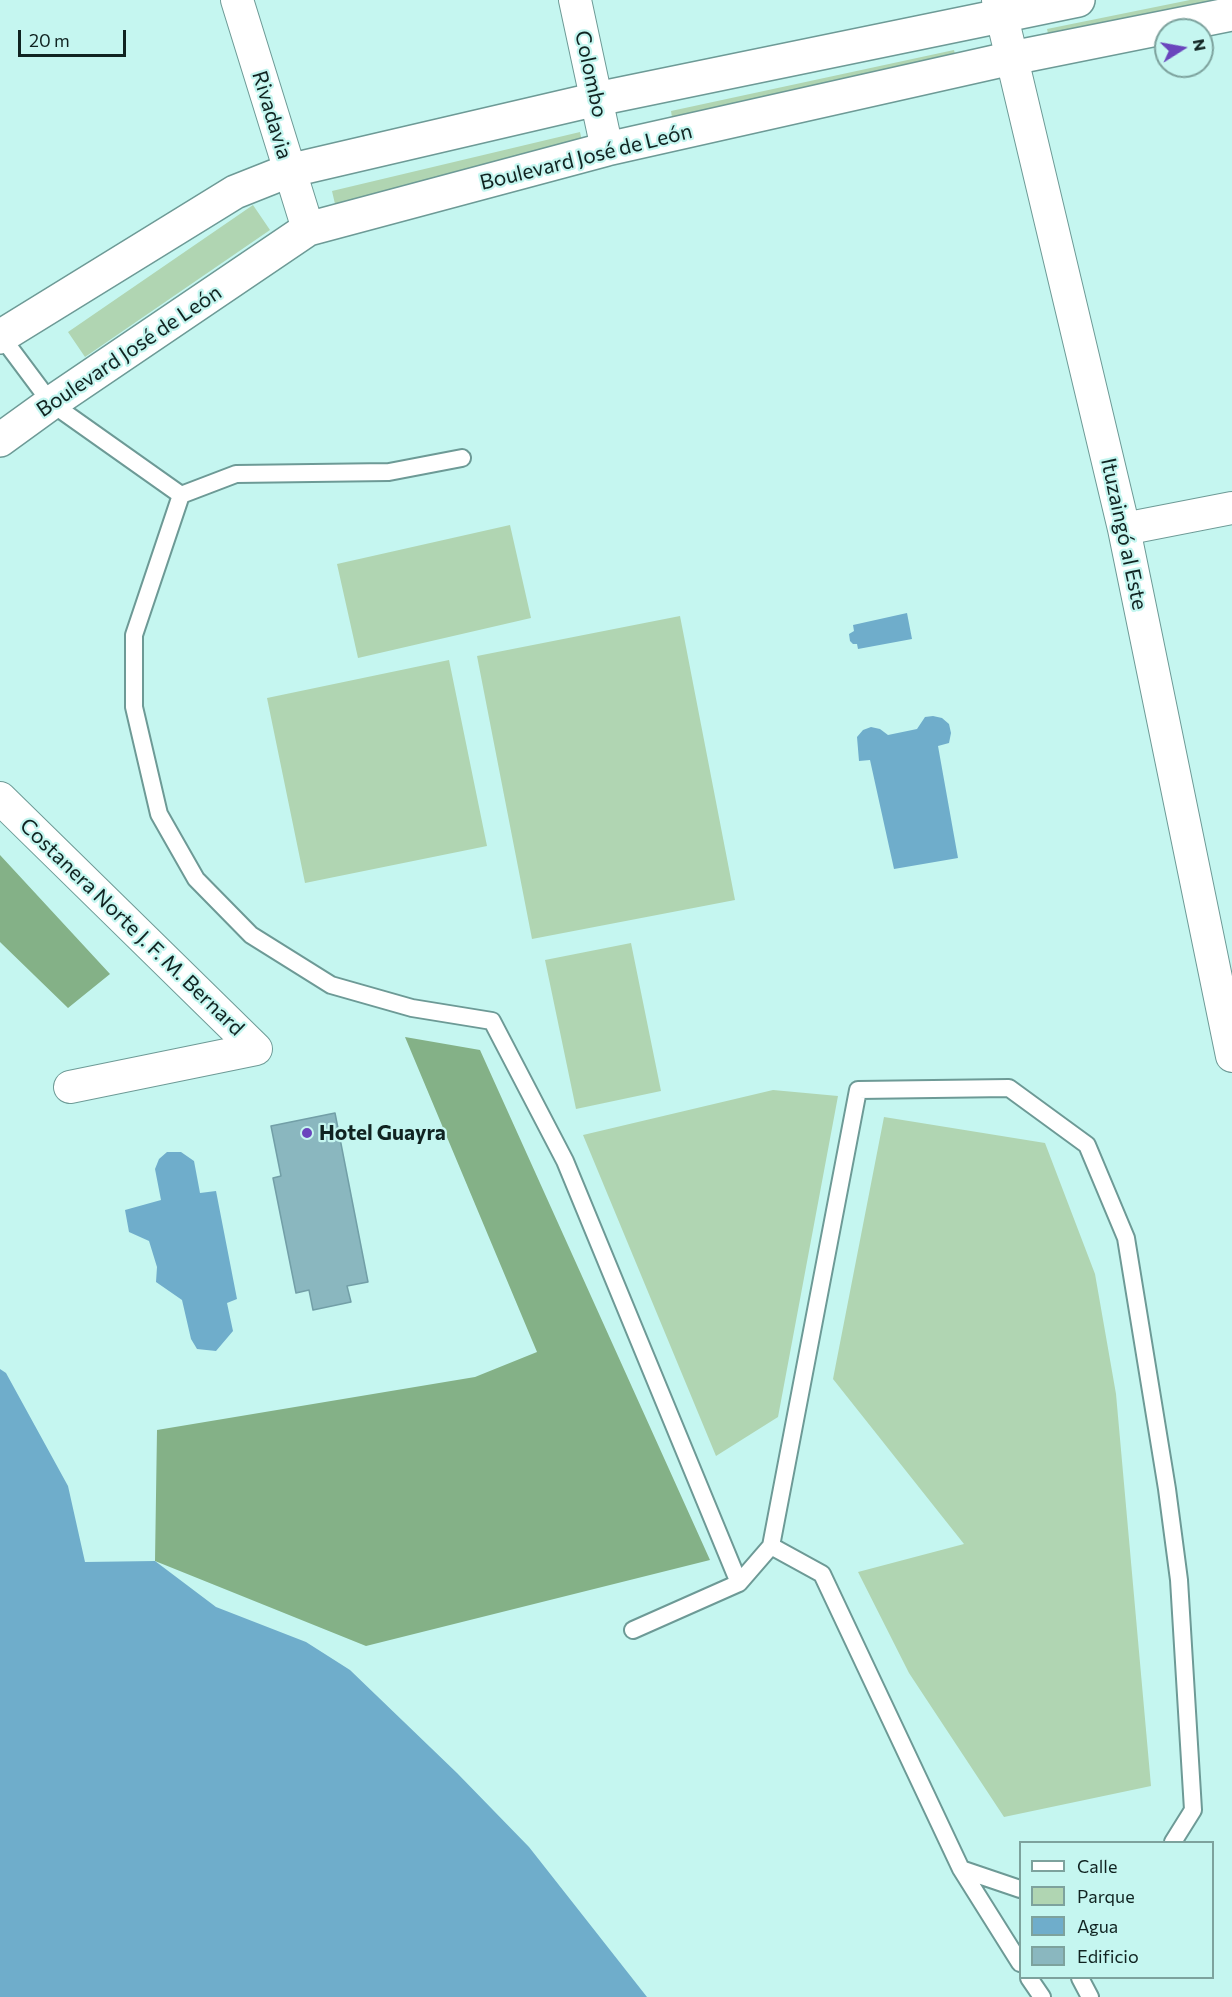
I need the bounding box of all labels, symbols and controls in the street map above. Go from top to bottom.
scale bar [21,18,129,56]
north arrow [1154,18,1214,78]
street label: Colombo [570,28,612,120]
text: 20 m [29,29,70,51]
text: N [1190,37,1211,53]
street label: Rivadavia [247,68,297,162]
street label: Boulevard José de León [477,118,695,196]
street label: Boulevard José de León [32,280,226,422]
street label: Ituzaingó al Este [1096,456,1152,612]
street label: Costanera Norte J. F. M. Bernard [15,813,249,1041]
place label: Hotel Guayra [319,1120,446,1146]
marker: Hotel Guayra [300,1126,314,1140]
legend [1019,1841,1214,1979]
text: Calle [1077,1855,1117,1877]
text: Parque [1077,1885,1135,1907]
text: Agua [1077,1915,1118,1937]
text: Edificio [1077,1945,1139,1967]

